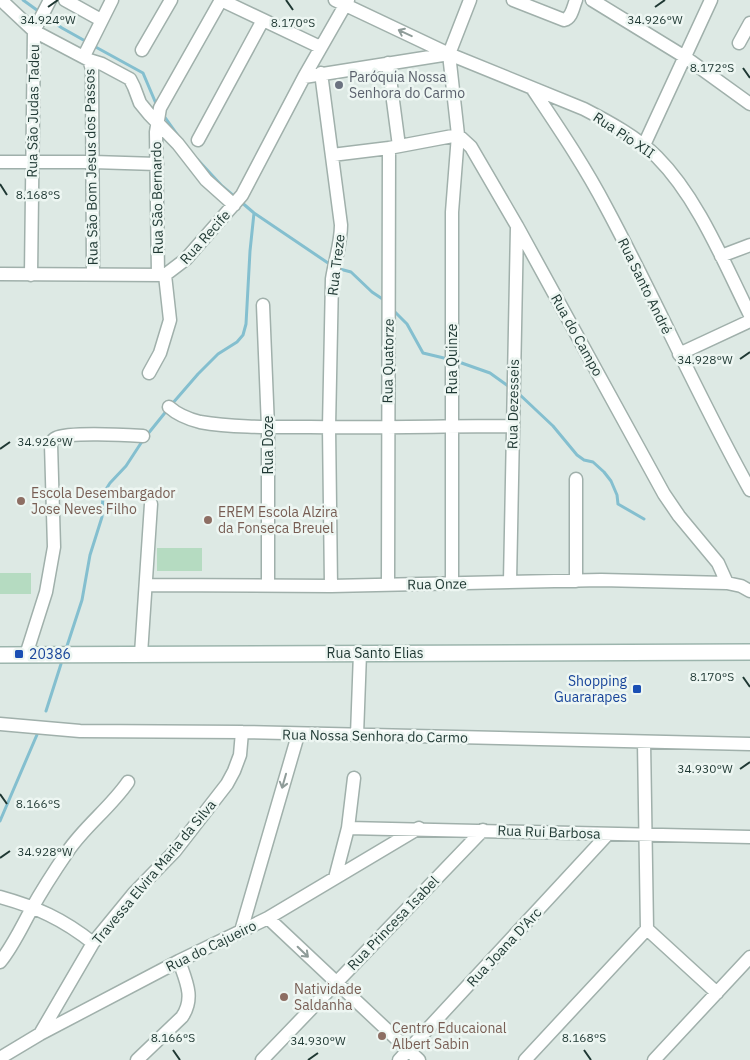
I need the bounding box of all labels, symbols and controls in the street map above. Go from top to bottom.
text: 34.924°W [20,12,76,27]
text: 34.926°W [627,12,683,27]
text: 8.170°S [271,15,315,30]
one-way arrow [398,28,413,38]
street label: Rua São Judas Tadeu [23,44,43,178]
text: 8.172°S [690,60,734,75]
street label: Rua São Bom Jesus dos Passos [80,68,102,266]
place label: Paróquia Nossa Senhora do Carmo [349,68,465,102]
marker: Paróquia Nossa Senhora do Carmo [333,79,345,91]
street label: Rua Pio XII [590,108,658,162]
street label: Rua São Bernardo [147,141,167,255]
text: 8.168°S [16,187,60,202]
street label: Rua Recife [176,206,234,268]
street label: Rua Treze [323,233,349,297]
street label: Rua Santo André [614,235,676,337]
street label: Rua do Campo [547,291,607,379]
street label: Rua Quatorze [378,318,398,404]
street label: Rua Quinze [443,323,461,395]
text: 34.928°W [677,352,733,367]
street label: Rua Dezesseis [503,359,523,449]
street label: Rua Doze [259,415,277,474]
text: 34.926°W [17,434,73,449]
place label: Escola Desembargador Jose Neves Filho [31,484,176,518]
marker: Escola Desembargador Jose Neves Filho [15,495,27,507]
place label: EREM Escola Alzira da Fonseca Breuel [218,503,338,537]
marker: EREM Escola Alzira da Fonseca Breuel [202,514,214,526]
street label: Rua Onze [407,574,467,594]
street label: Rua Santo Elias [326,644,424,662]
place label: 20386 [29,645,71,663]
marker: 20386 [13,648,25,660]
text: 8.170°S [690,669,734,684]
place label: Shopping Guararapes [554,672,628,706]
marker: Shopping Guararapes [631,683,643,695]
street label: Rua Nossa Senhora do Carmo [282,725,468,747]
text: 34.930°W [677,761,733,776]
one-way arrow [279,773,289,789]
text: 8.166°S [16,796,60,811]
street label: Travessa Elvira Maria da Silva [88,796,220,948]
street label: Rua Rui Barbosa [497,821,602,843]
text: 34.928°W [17,844,73,859]
street label: Rua Princesa Isabel [343,872,443,974]
street label: Rua Joana D'Arc [463,904,545,990]
street label: Rua do Cajueiro [163,916,259,976]
one-way arrow [296,945,308,957]
place label: Natividade Saldanha [294,980,362,1014]
marker: Natividade Saldanha [278,991,290,1003]
place label: Centro Educaional Albert Sabin [392,1019,507,1053]
text: 8.166°S [151,1030,195,1045]
marker: Centro Educaional Albert Sabin [376,1030,388,1042]
text: 8.168°S [562,1030,606,1045]
text: 34.930°W [290,1033,346,1048]

